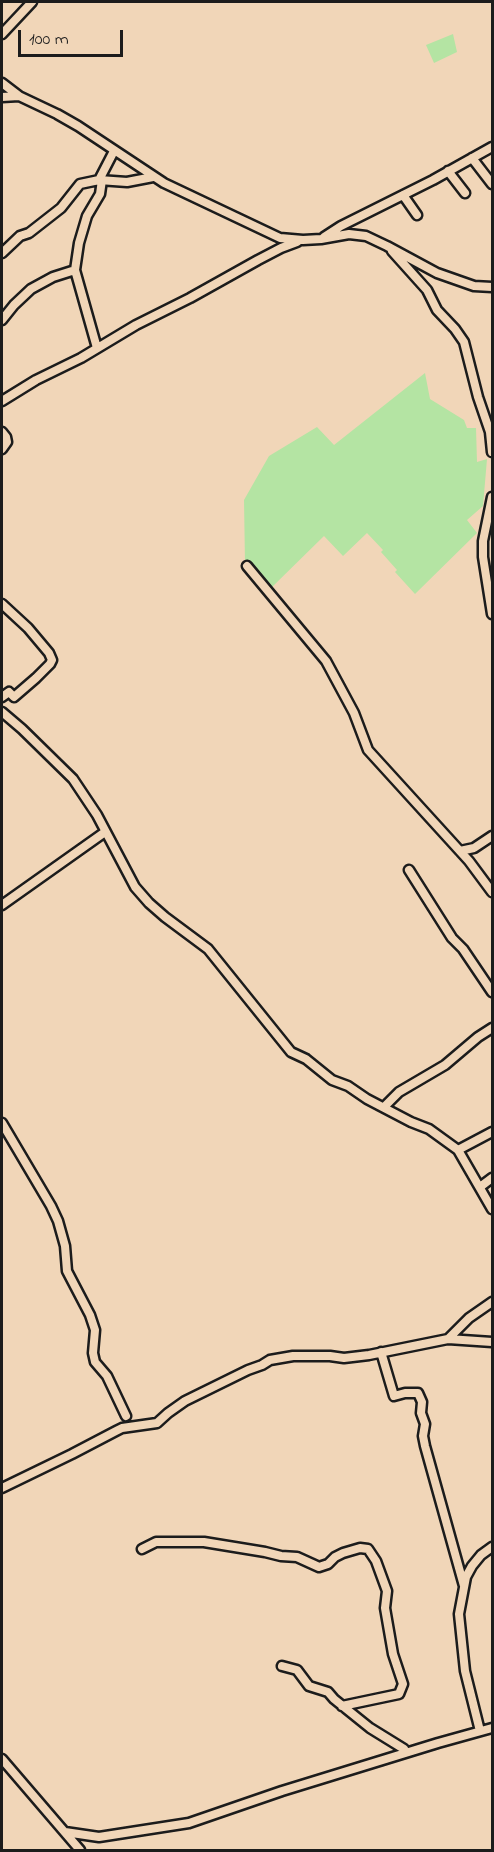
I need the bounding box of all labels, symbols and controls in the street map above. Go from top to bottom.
scale bar [21,18,126,56]
text: 100 m [29,27,69,53]

